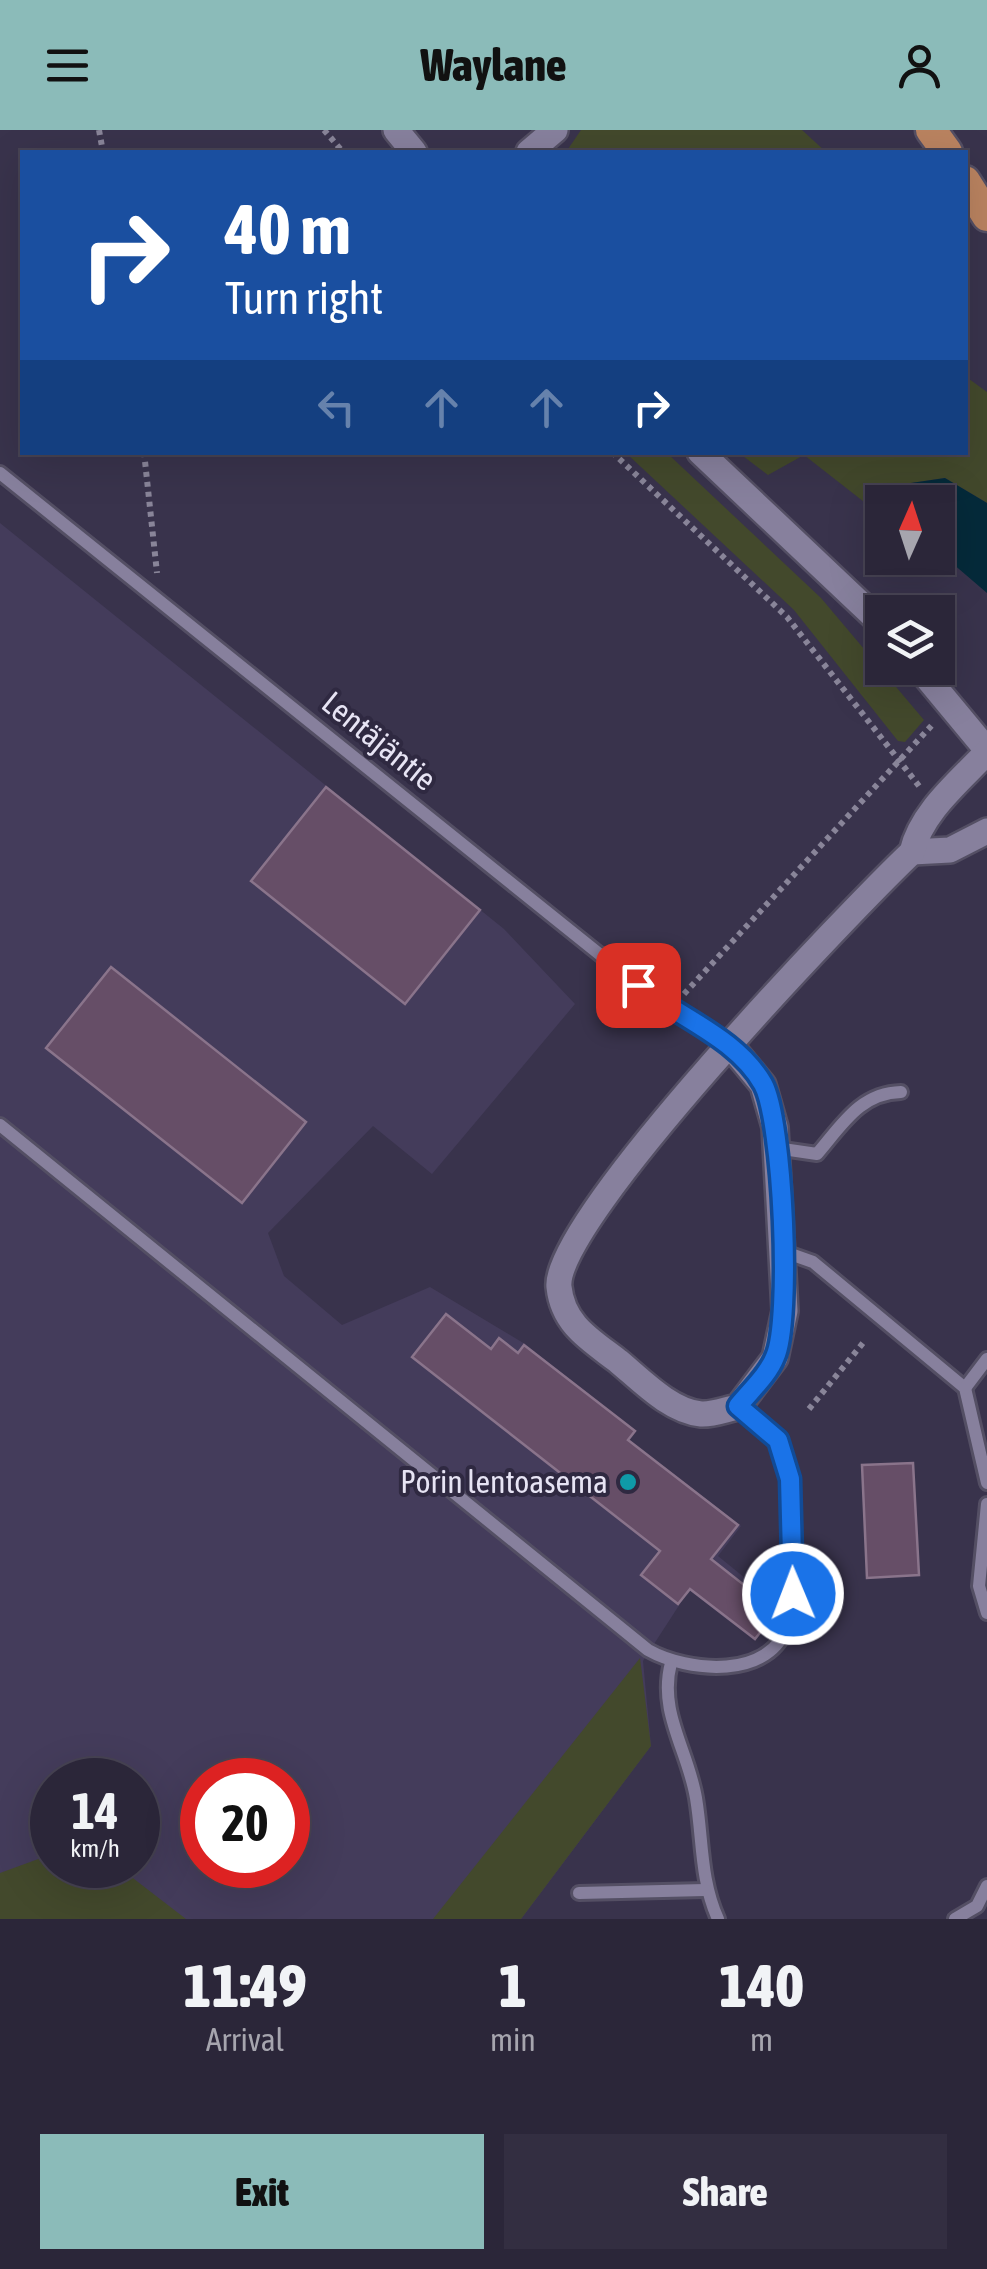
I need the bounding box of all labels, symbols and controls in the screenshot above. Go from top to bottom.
icon: menu [40,38,95,93]
icon: person [892,38,947,93]
text: Waylane [421,39,566,91]
text: 40 m [225,189,351,269]
icon: right [60,190,190,320]
text: Turn right [225,272,383,324]
icon: left [309,380,364,435]
icon: ahead [414,380,469,435]
icon: ahead [519,380,574,435]
icon: right [624,380,679,435]
north arrow [865,485,955,575]
map controls [865,485,955,685]
button: layers [865,595,955,685]
street label: Lentäjäntie [315,684,444,798]
pin [596,943,681,1028]
icon: arrive [611,958,666,1013]
place label: Porin lentoasema [400,1463,608,1500]
marker: Porin lentoasema [617,1471,639,1493]
position arrow [741,1542,845,1646]
speed limit sign: 20 [180,1758,310,1888]
text: 14 [71,1782,118,1840]
text: km/h [70,1834,120,1862]
text: 11:49 [183,1951,307,2020]
text: 1 [499,1951,527,2020]
text: 140 [719,1951,804,2020]
text: Arrival [206,2021,284,2058]
text: min [490,2021,536,2058]
text: m [750,2021,773,2058]
button: Exit [40,2134,484,2249]
button: Share [504,2134,947,2249]

